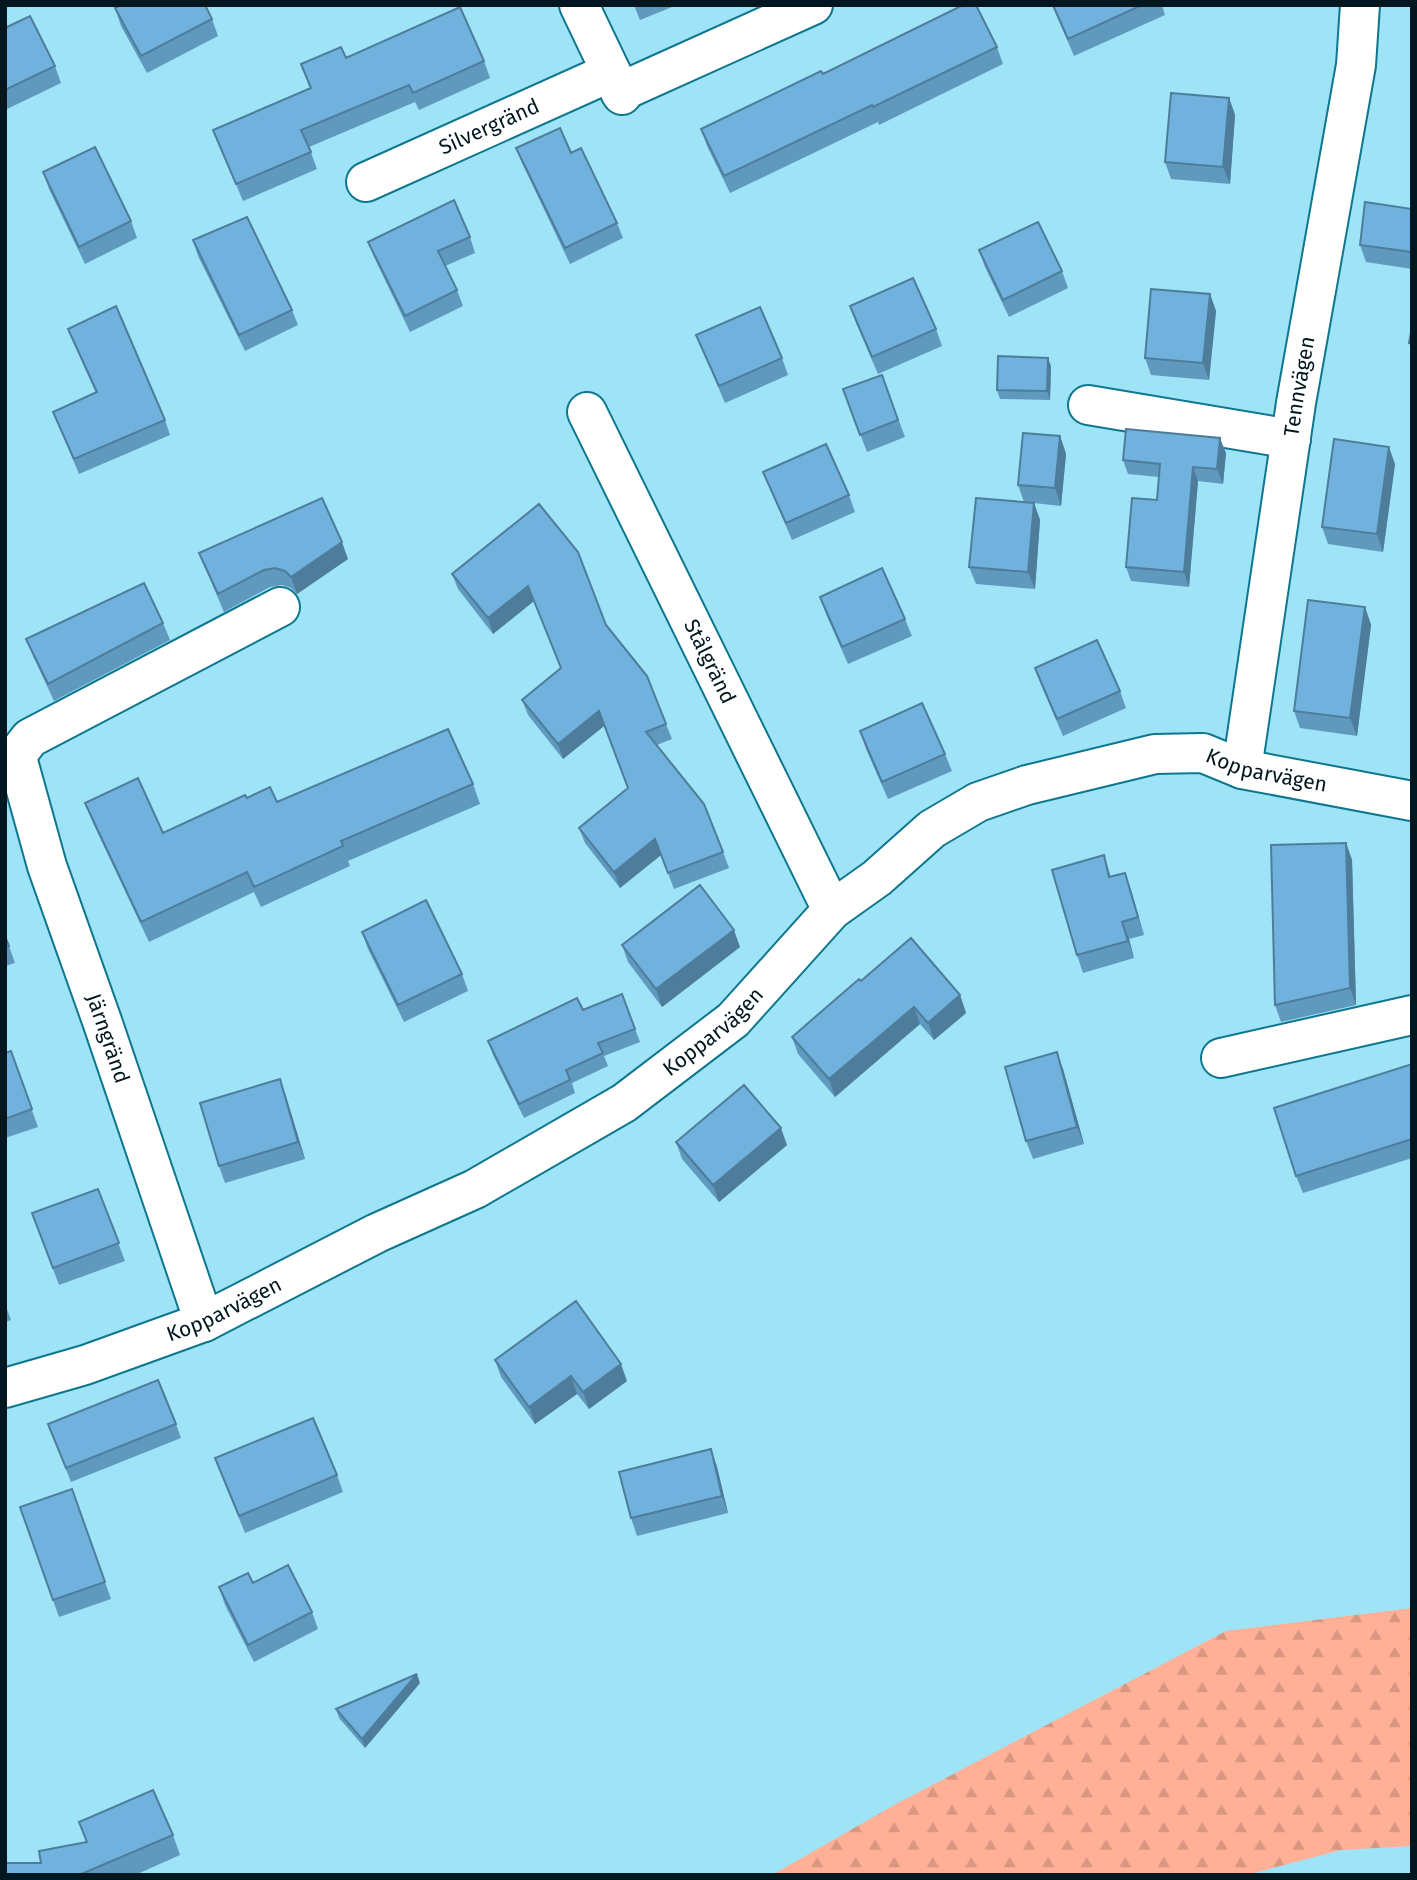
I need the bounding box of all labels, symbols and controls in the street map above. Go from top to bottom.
street label: Silvergränd [435,93,543,161]
street label: Tennvägen [1278,334,1321,438]
street label: Stålgränd [678,615,741,708]
street label: Kopparvägen [1202,743,1329,798]
street label: Kopparvägen [658,982,769,1082]
street label: Järngränd [80,990,135,1087]
street label: Kopparvägen [163,1271,286,1347]

